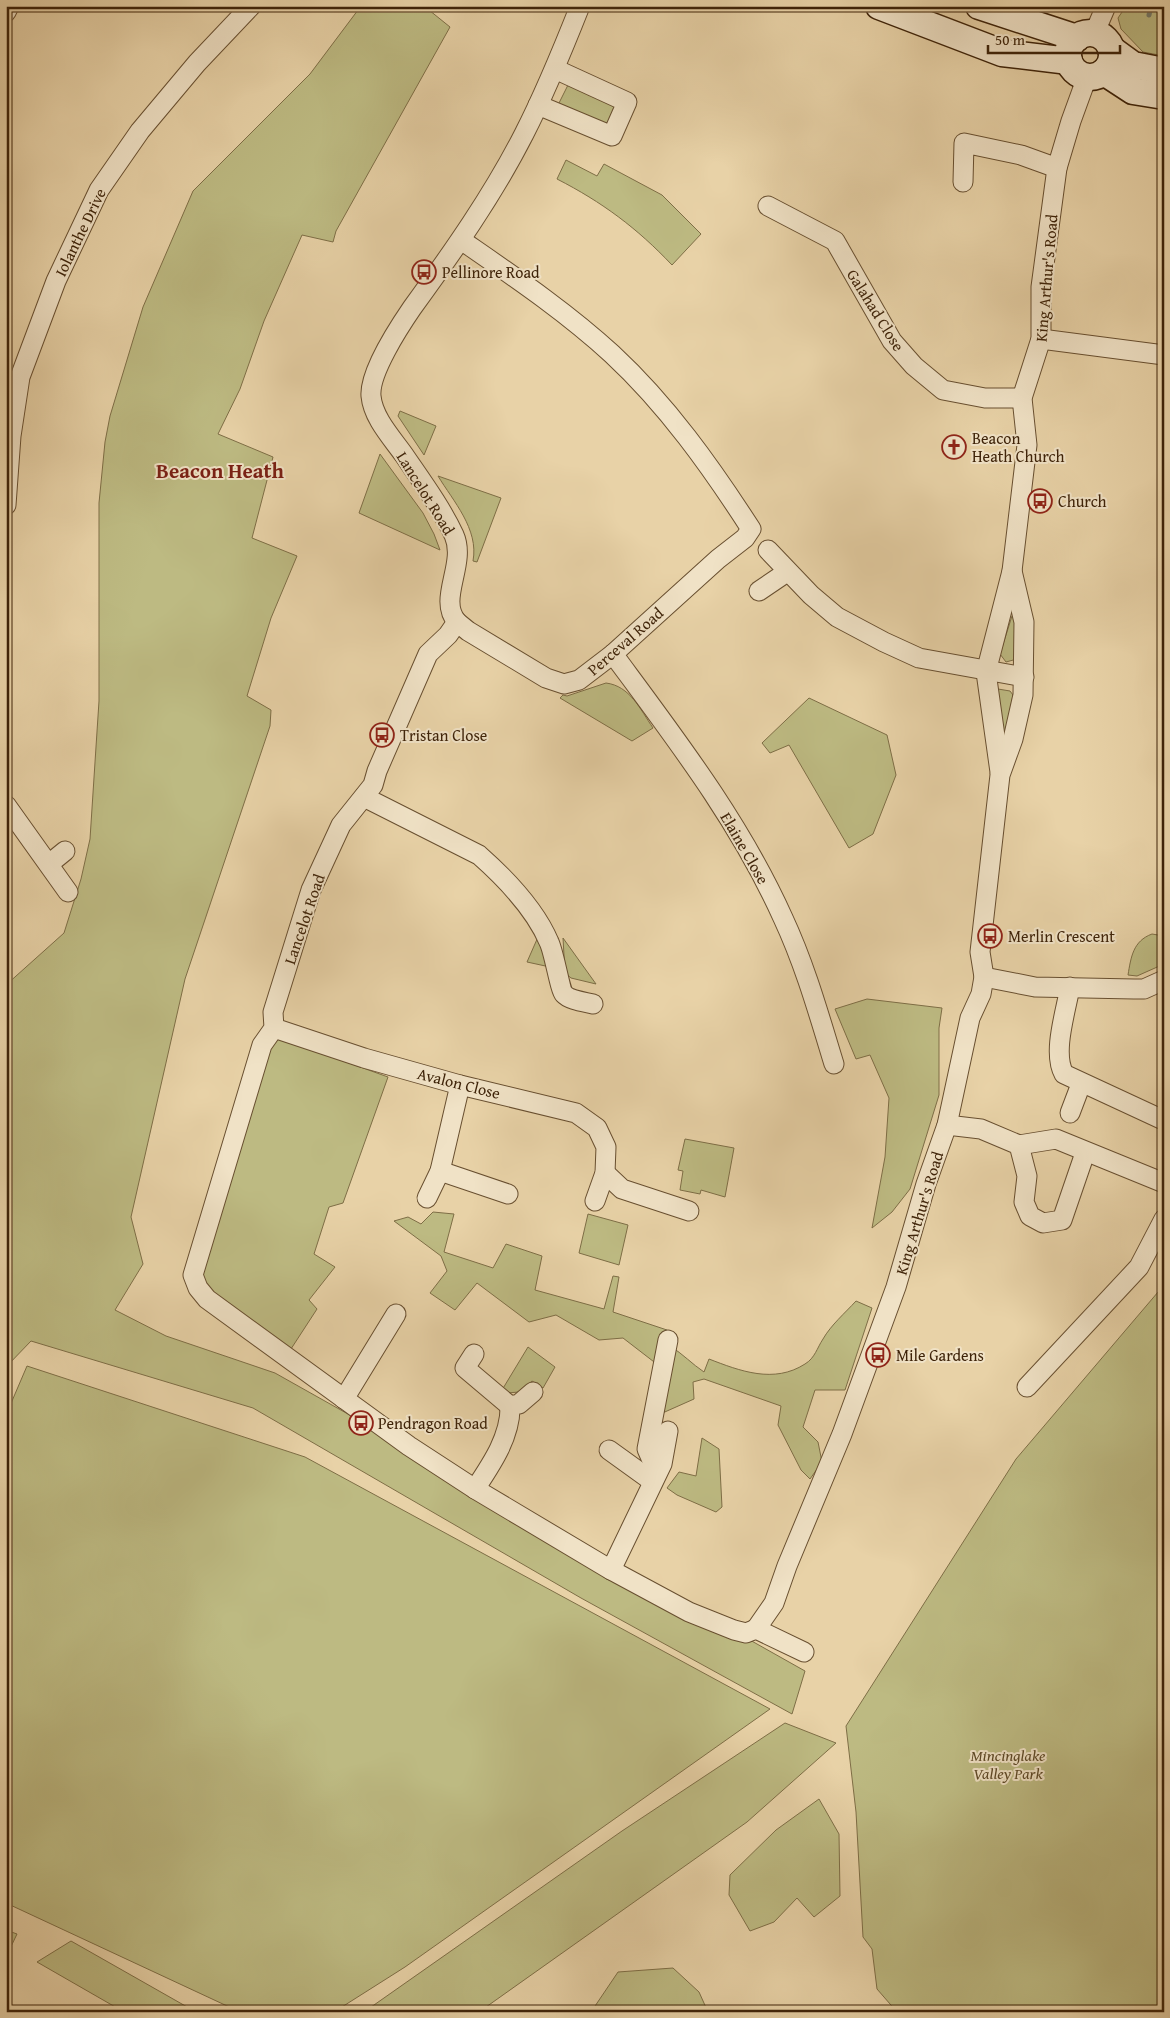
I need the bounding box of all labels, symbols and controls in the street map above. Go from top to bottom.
scale bar [988,22,1120,54]
text: 50 m [995,29,1026,50]
street label: Iolanthe Drive [48,184,112,280]
street label: King Arthur's Road [1028,213,1064,343]
bus stop icon: Pellinore Road [411,259,437,285]
place label: Pellinore Road [442,260,540,284]
street label: Galahad Close [841,264,911,356]
place label: Beacon Heath Church [972,426,1064,468]
church icon: Beacon Heath Church [941,434,967,460]
street label: Lancelot Road [391,447,461,540]
district label: Beacon Heath [156,455,285,486]
bus stop icon: Church [1027,488,1053,514]
place label: Church [1058,489,1107,513]
street label: Perceval Road [582,601,669,681]
bus stop icon: Tristan Close [369,722,395,748]
place label: Tristan Close [400,723,487,747]
street label: Elaine Close [715,807,775,889]
street label: Lancelot Road [277,870,331,967]
bus stop icon: Merlin Crescent [977,923,1003,949]
place label: Merlin Crescent [1008,924,1115,948]
street label: Avalon Close [415,1061,503,1105]
street label: King Arthur's Road [889,1148,949,1278]
bus stop icon: Mile Gardens [865,1342,891,1368]
place label: Mile Gardens [896,1343,984,1367]
bus stop icon: Pendragon Road [348,1410,374,1436]
place label: Pendragon Road [378,1411,488,1435]
park label: Mincinglake Valley Park [970,1743,1046,1785]

